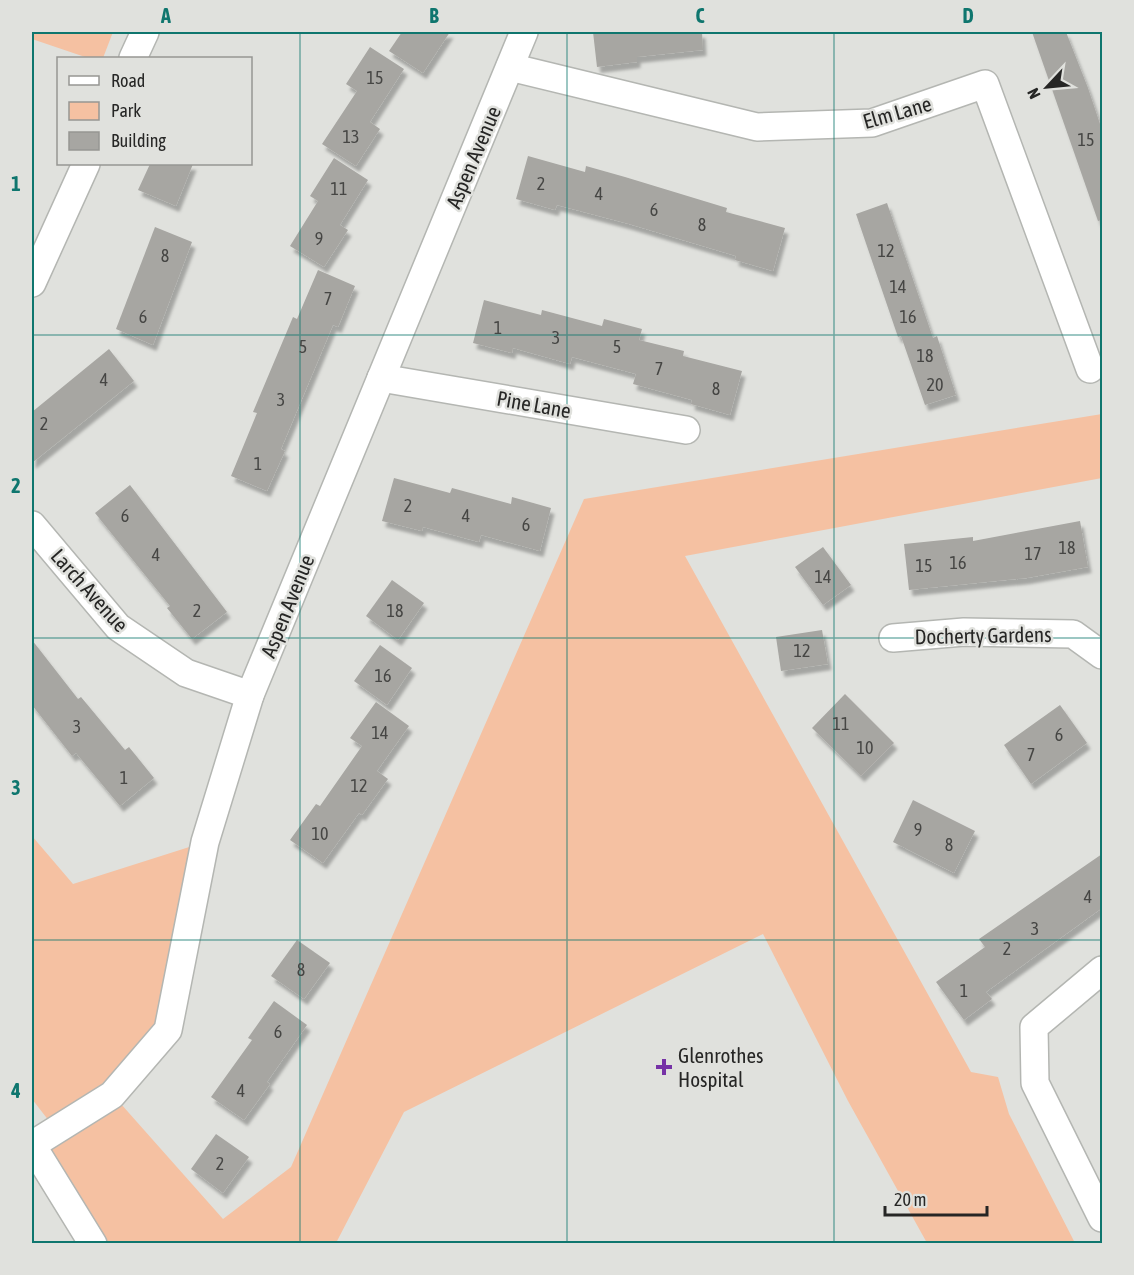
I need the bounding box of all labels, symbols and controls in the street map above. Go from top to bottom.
text: A [160,4,171,27]
text: B [429,4,439,27]
text: C [696,4,705,27]
text: D [962,4,974,27]
legend [57,57,252,165]
north arrow [1017,57,1077,117]
house number: 15 [367,67,383,88]
text: Road [111,70,145,91]
text: N [1023,85,1044,102]
street label: Elm Lane [860,91,934,133]
text: Park [111,100,141,121]
street label: Aspen Avenue [441,102,505,212]
house number: 13 [343,126,359,147]
house number: 15 [1078,129,1094,150]
text: Building [111,130,166,151]
text: 1 [11,172,21,195]
house number: 2 [537,173,545,194]
house number: 11 [331,178,347,199]
house number: 4 [595,183,603,204]
house number: 6 [650,199,658,220]
house number: 8 [698,214,706,235]
house number: 9 [315,228,323,249]
house number: 12 [878,240,894,261]
house number: 8 [161,245,169,266]
house number: 14 [890,276,906,297]
house number: 7 [324,288,332,309]
house number: 6 [139,306,147,327]
house number: 16 [900,306,916,327]
house number: 1 [494,317,502,338]
house number: 3 [552,327,560,348]
house number: 5 [299,336,307,357]
house number: 5 [613,336,621,357]
house number: 18 [917,345,933,366]
house number: 7 [655,358,663,379]
house number: 4 [100,369,108,390]
house number: 20 [927,374,943,395]
house number: 8 [712,378,720,399]
street label: Pine Lane [495,386,573,422]
house number: 3 [277,389,285,410]
house number: 2 [40,413,48,434]
house number: 1 [254,453,262,474]
text: 2 [11,474,21,497]
house number: 2 [404,495,412,516]
house number: 6 [121,505,129,526]
house number: 4 [462,505,470,526]
house number: 6 [522,514,530,535]
house number: 18 [1059,537,1075,558]
house number: 17 [1025,543,1041,564]
street label: Larch Avenue [47,544,133,636]
house number: 4 [152,544,160,565]
street label: Aspen Avenue [256,551,318,661]
house number: 16 [950,552,966,573]
house number: 15 [916,555,932,576]
house number: 14 [815,566,831,587]
house number: 2 [193,600,201,621]
house number: 18 [387,600,403,621]
street label: Docherty Gardens [914,622,1052,648]
house number: 12 [794,640,810,661]
house number: 16 [375,665,391,686]
house number: 11 [833,713,849,734]
house number: 3 [73,716,81,737]
house number: 14 [372,722,388,743]
house number: 6 [1055,724,1063,745]
house number: 10 [857,737,873,758]
house number: 7 [1027,744,1035,765]
house number: 1 [120,767,128,788]
house number: 12 [351,775,367,796]
text: 3 [11,776,21,799]
house number: 9 [914,819,922,840]
house number: 10 [312,823,328,844]
house number: 8 [945,834,953,855]
house number: 4 [1084,886,1092,907]
house number: 3 [1031,918,1039,939]
house number: 2 [1003,938,1011,959]
house number: 8 [297,959,305,980]
house number: 1 [960,980,968,1001]
house number: 6 [274,1021,282,1042]
place label: Glenrothes Hospital [678,1043,763,1091]
marker: Glenrothes Hospital [655,1058,673,1076]
text: 4 [10,1079,21,1102]
house number: 4 [237,1080,245,1101]
house number: 2 [216,1153,224,1174]
scale bar [885,1179,987,1217]
text: 20 m [894,1189,926,1210]

